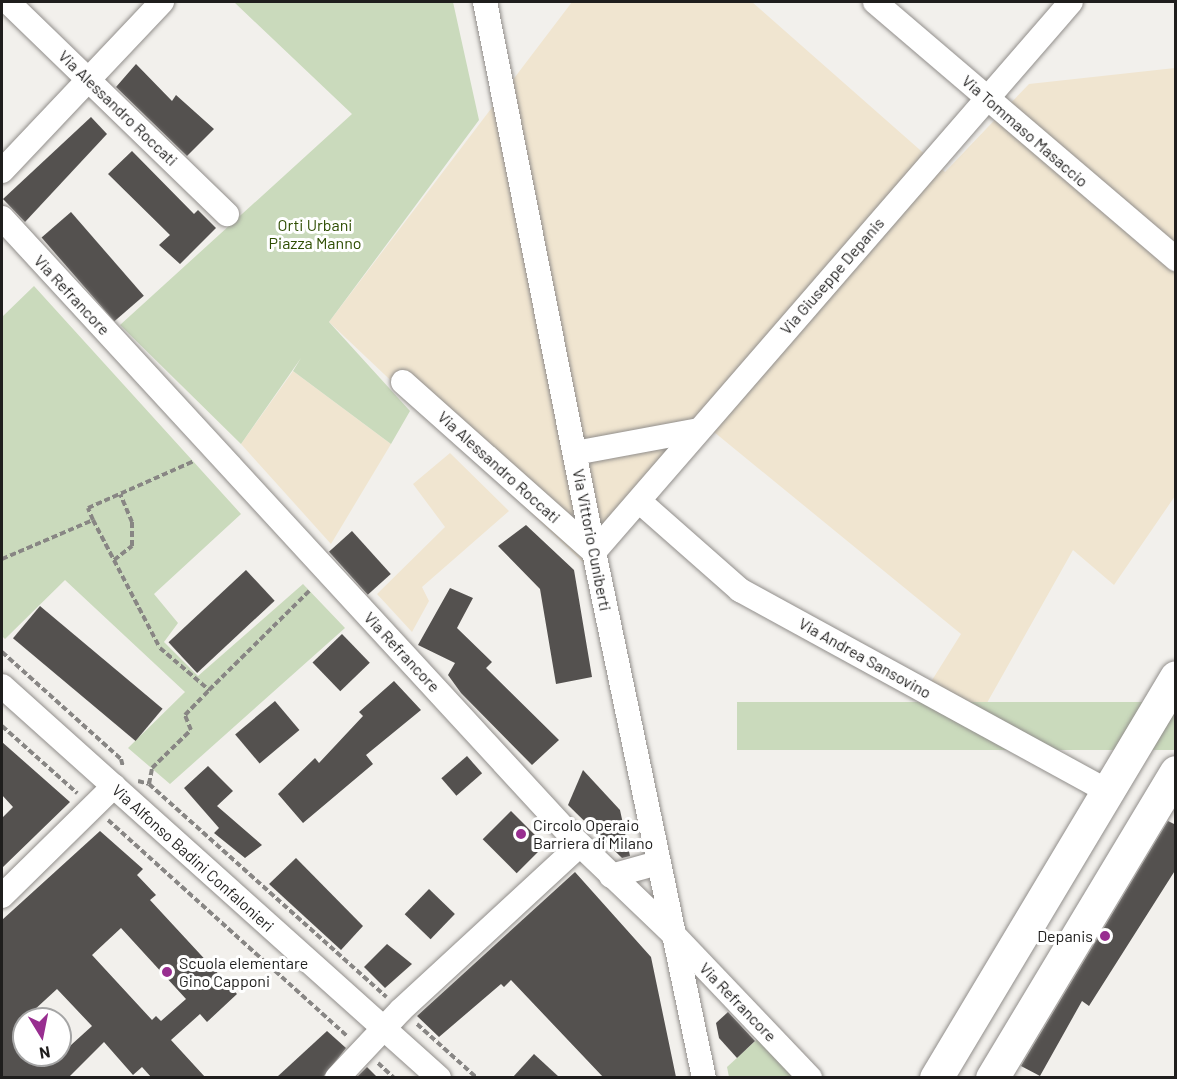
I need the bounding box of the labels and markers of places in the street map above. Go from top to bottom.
place label: Circolo Operaio Barriera di Milano [533,815,653,853]
marker: Circolo Operaio Barriera di Milano [514,827,528,841]
place label: Depanis [1037,926,1093,946]
marker: Depanis [1098,929,1112,943]
place label: Scuola elementare Gino Capponi [179,953,308,991]
marker: Scuola elementare Gino Capponi [160,965,174,979]

